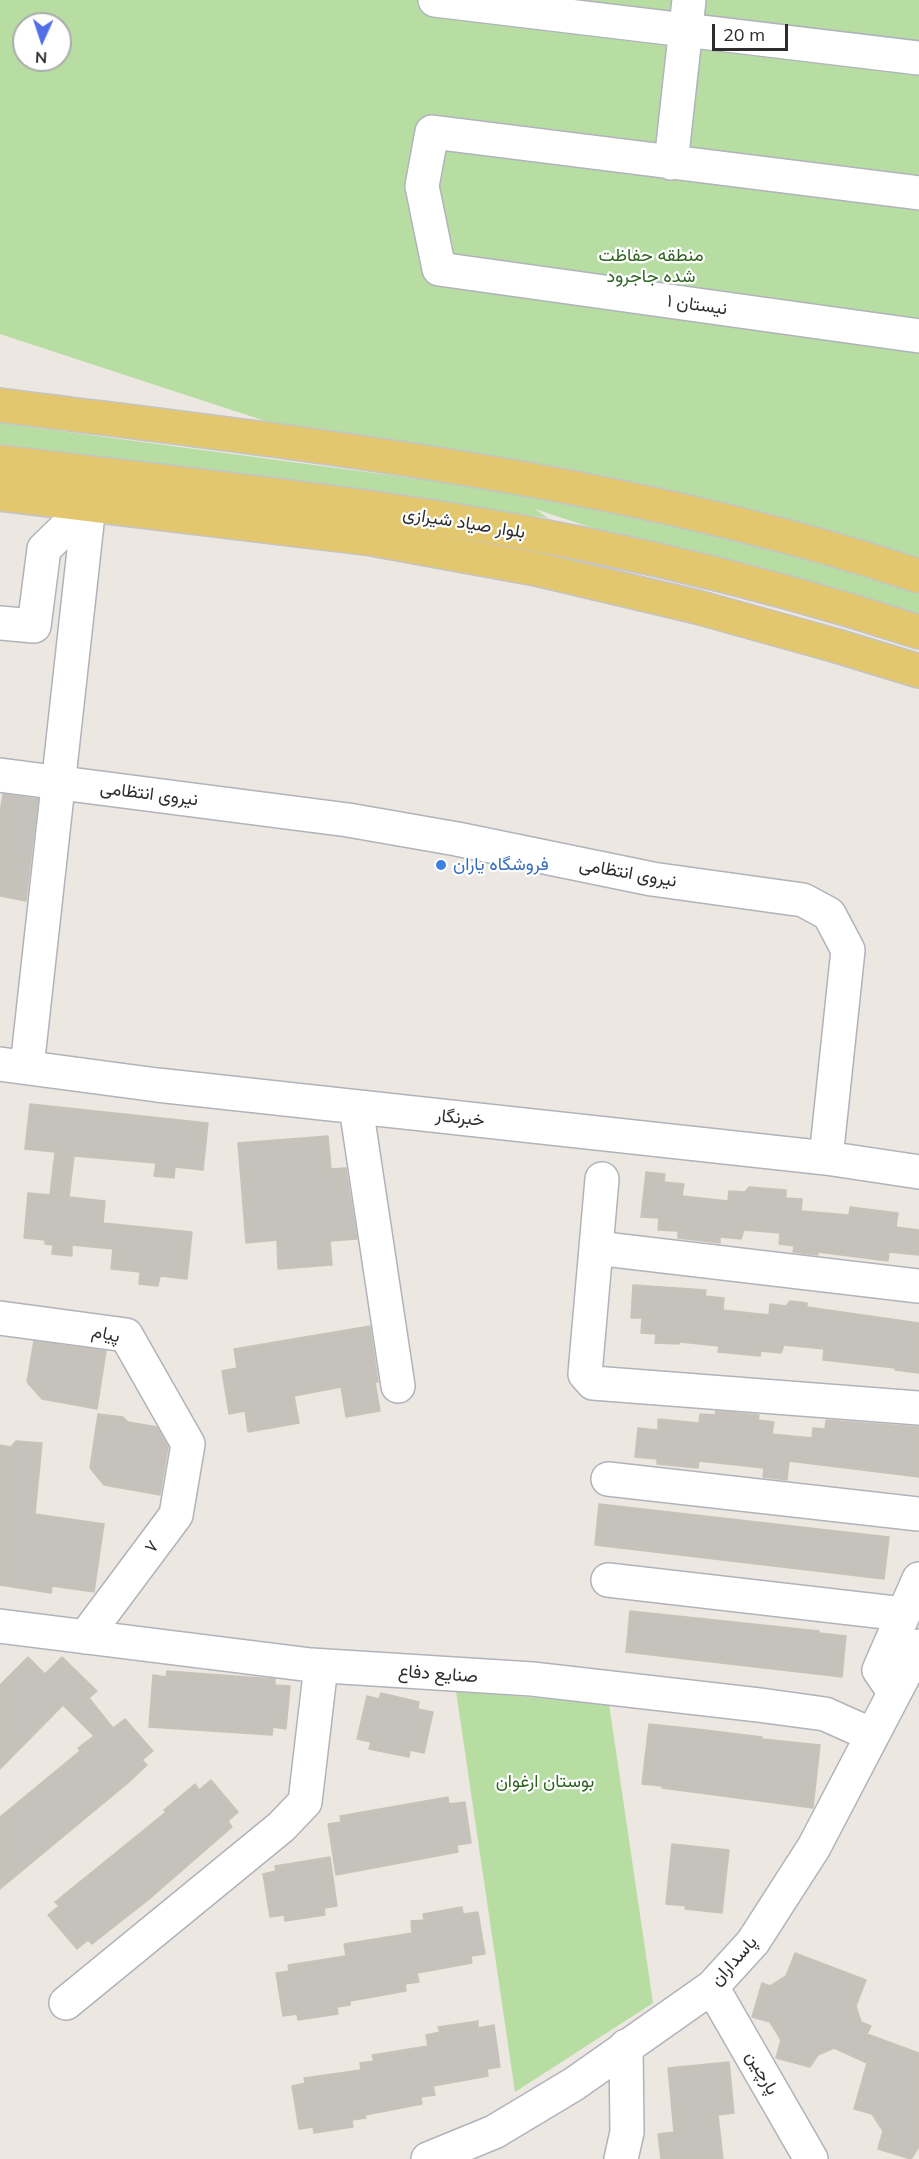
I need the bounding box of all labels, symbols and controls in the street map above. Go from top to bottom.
north arrow [12,12,72,72]
scale bar [715,12,792,50]
text: 20 m [723,23,765,46]
text: N [35,48,48,68]
park label: منطقه حفاظت شده جاجرود [599,245,703,288]
street label: نیستان ۱ [666,290,728,320]
street label: بلوار صیاد شیرازی [401,503,527,543]
street label: نیروی انتظامی [99,777,199,811]
place label: فروشگاه یاران [453,854,549,876]
street label: نیروی انتظامی [578,854,678,892]
marker: فروشگاه یاران [434,858,448,872]
street label: خبرنگار [434,1105,486,1131]
street label: پیام [90,1321,122,1347]
street label: ۷ [140,1536,164,1558]
street label: صنایع دفاع [397,1660,479,1688]
park label: بوستان ارغوان [496,1771,594,1793]
street label: پاسداران [706,1932,762,1990]
street label: پارچین [741,2047,783,2099]

